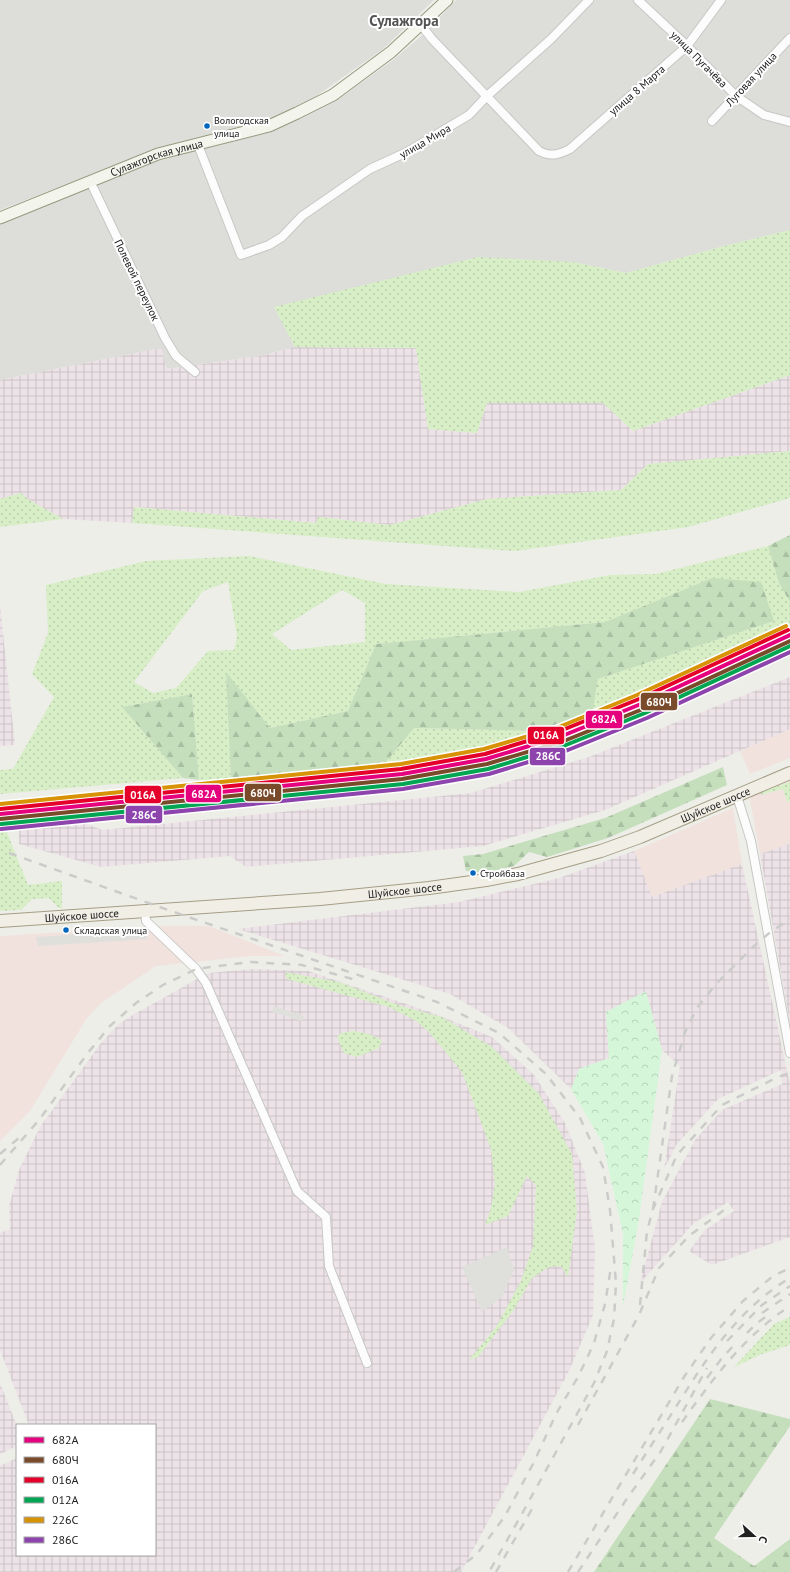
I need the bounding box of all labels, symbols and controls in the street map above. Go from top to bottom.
district label: Сулажгора [369,11,439,30]
street label: улица Пугачёва [668,28,730,90]
street label: Луговая улица [722,49,780,110]
street label: улица 8 Марта [606,62,668,118]
place label: Вологодская улица [214,114,269,140]
marker: Вологодская улица [202,121,212,131]
street label: улица Мира [397,121,453,161]
street label: Сулажгорская улица [108,136,204,180]
street label: Полевой переулок [111,237,163,324]
line badge: 680Ч [640,692,678,711]
text: 680Ч [646,695,672,709]
line badge: 682А [585,710,623,729]
text: 682А [591,712,617,726]
line badge: 016А [527,726,565,745]
text: 016А [533,728,559,742]
line badge: 286С [529,747,566,766]
text: 286С [536,749,560,763]
line badge: 680Ч [244,783,282,802]
line badge: 682А [185,784,222,803]
street label: Шуйское шоссе [678,784,753,826]
line badge: 016А [124,785,162,804]
text: 680Ч [250,786,276,800]
text: 682А [191,787,217,801]
text: 016А [130,788,156,802]
line badge: 286С [125,805,163,824]
text: 286С [132,808,156,822]
place label: Стройбаза [480,867,525,880]
marker: Стройбаза [468,868,478,878]
street label: Шуйское шоссе [367,879,443,901]
street label: Шуйское шоссе [44,906,120,925]
place label: Складская улица [74,924,147,937]
marker: Складская улица [61,925,71,935]
legend [16,1424,156,1556]
text: 682А [52,1432,79,1447]
text: 680Ч [52,1452,79,1467]
text: 016А [52,1472,79,1487]
text: 012А [52,1492,79,1507]
text: 226С [52,1512,79,1527]
north arrow [734,1516,774,1556]
text: 286С [52,1532,79,1547]
text: С [756,1534,771,1545]

